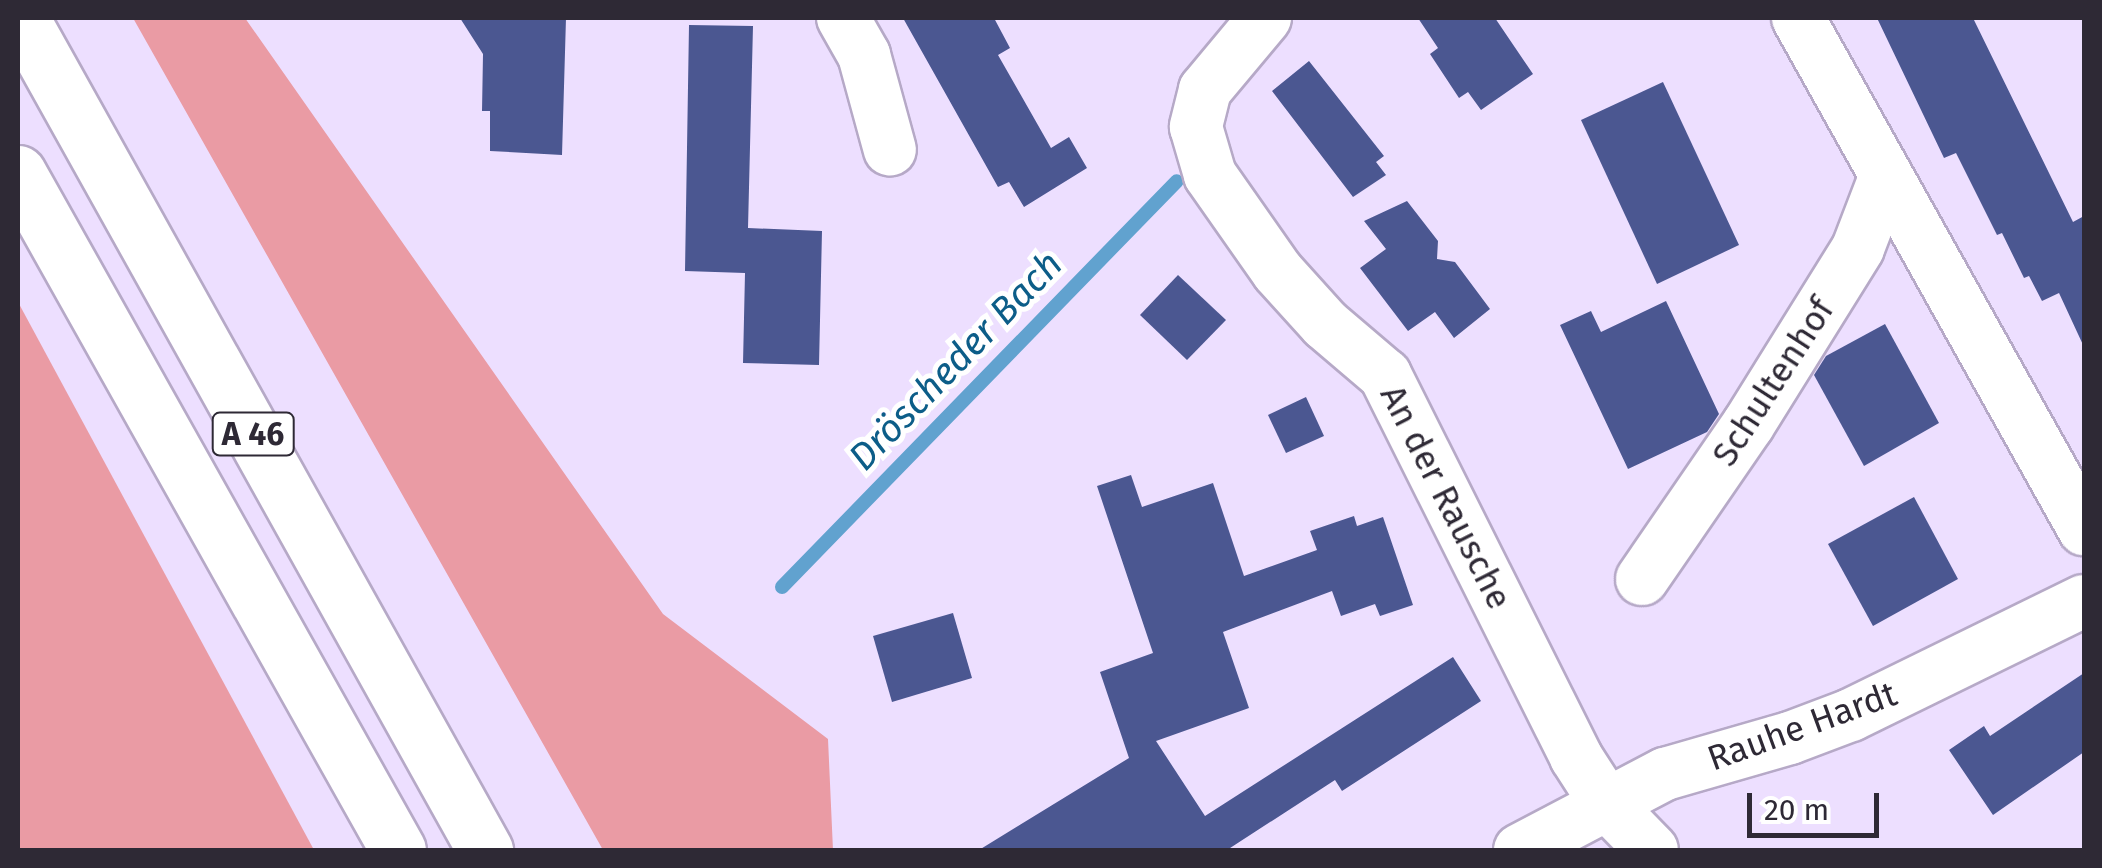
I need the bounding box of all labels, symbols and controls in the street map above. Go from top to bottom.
water label: Dröscheder Bach [840,242,1072,480]
street label: Schultenhof [1703,290,1843,474]
street label: An der Rausche [1372,378,1520,616]
road number: A 46 [210,407,296,461]
street label: Rauhe Hardt [1702,672,1902,780]
scale bar [1752,773,1884,835]
text: 20 m [1764,792,1829,828]

